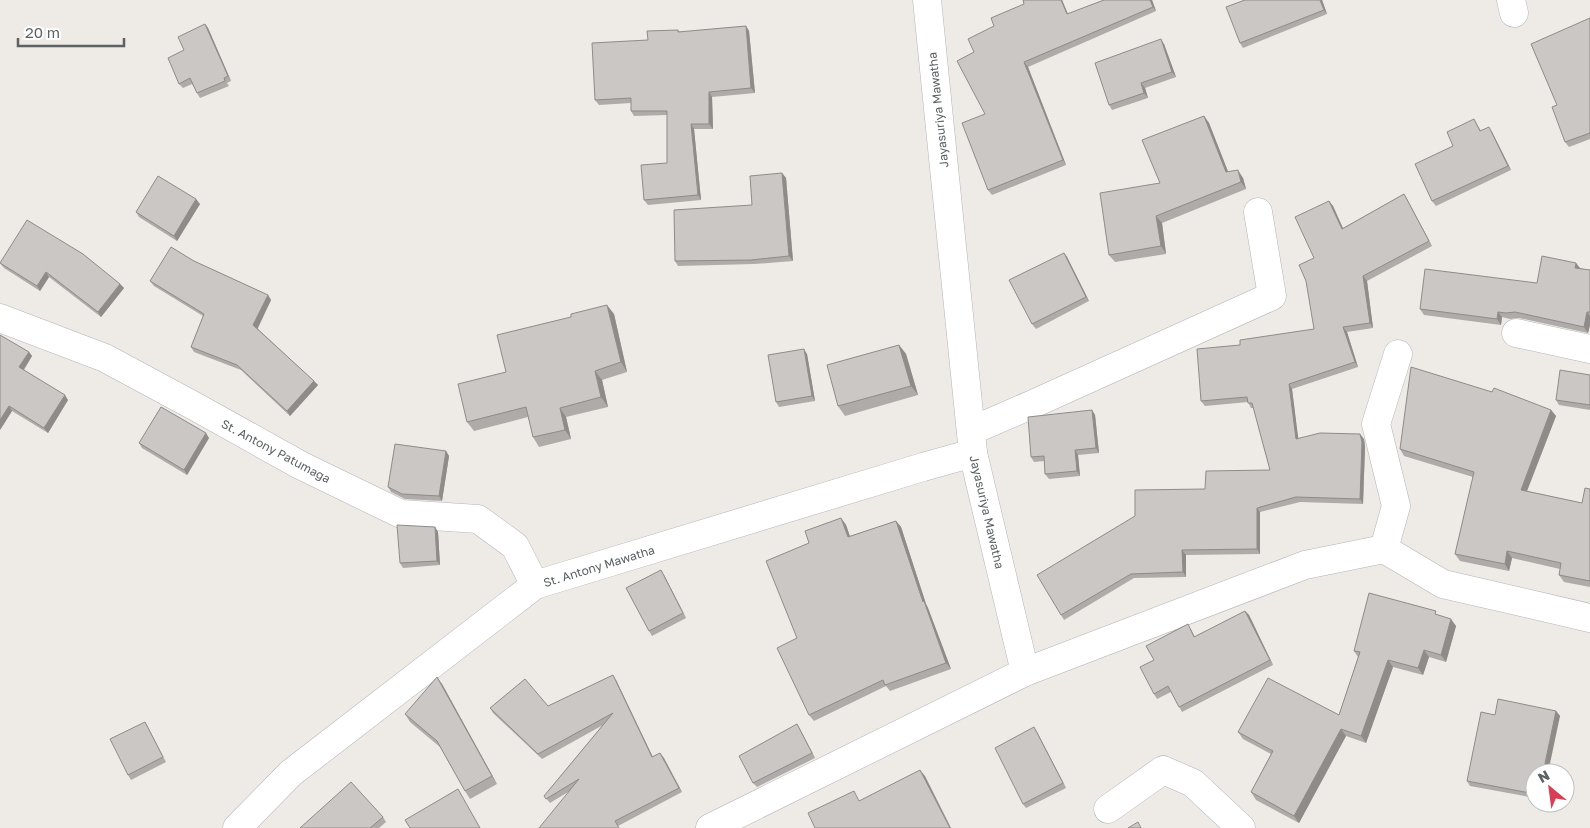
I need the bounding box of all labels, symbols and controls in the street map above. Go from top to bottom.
scale bar [18,15,124,47]
text: 20 m [25,23,60,41]
street label: Jayasuriya Mawatha [924,51,952,169]
street label: St. Antony Patumaga [219,416,333,486]
street label: Jayasuriya Mawatha [967,454,1007,570]
street label: St. Antony Mawatha [542,542,656,590]
north arrow [1525,763,1575,813]
text: N [1535,766,1552,786]

